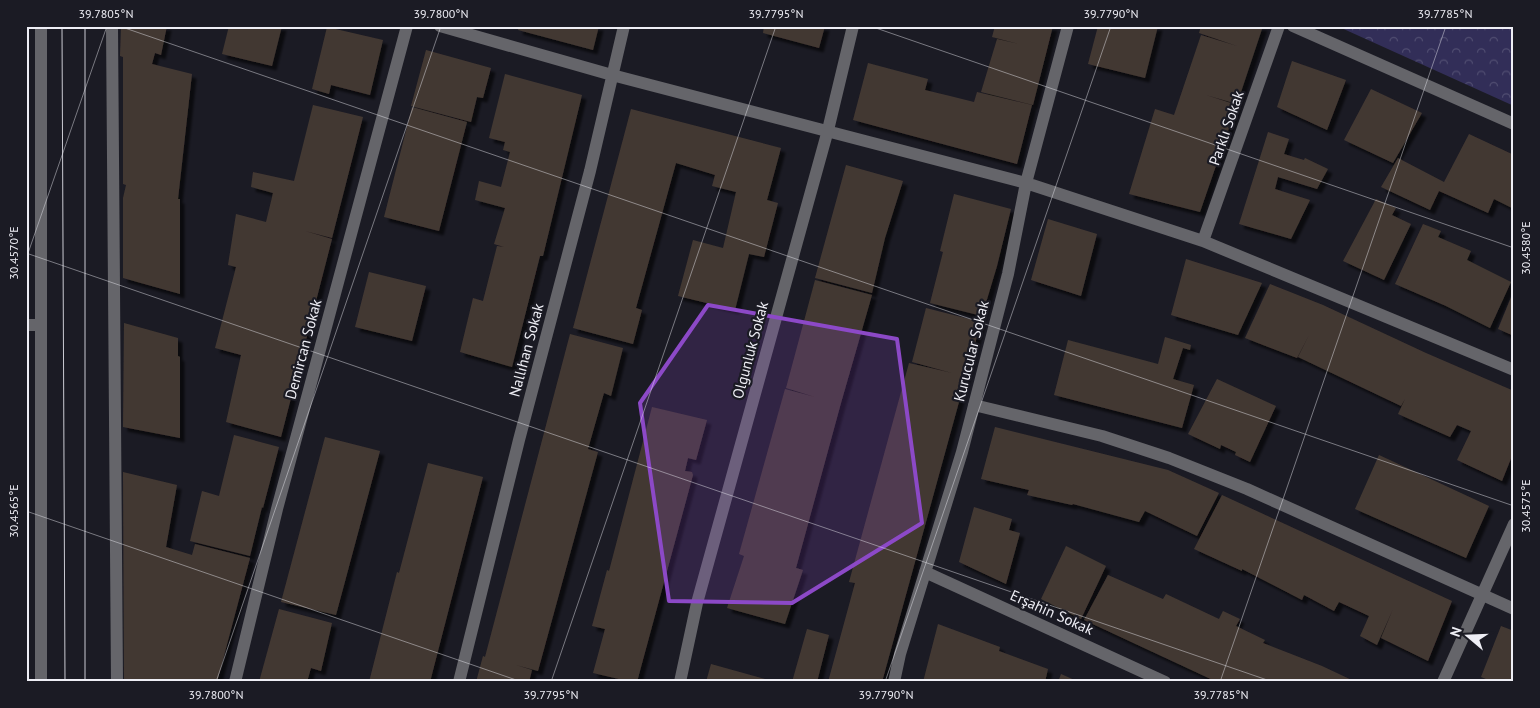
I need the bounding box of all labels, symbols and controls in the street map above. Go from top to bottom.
text: 39.7805°N [79,6,133,21]
text: 39.7800°N [414,6,468,21]
text: 39.7795°N [749,6,803,21]
text: 39.7790°N [1084,6,1138,21]
text: 39.7785°N [1418,6,1472,21]
street label: Parklı Sokak [1204,87,1248,168]
text: 30.4580°E [1518,221,1533,275]
text: 30.4570°E [6,226,21,280]
street label: Demircan Sokak [280,296,326,401]
street label: Olgunluk Sokak [728,298,772,401]
street label: Kurucular Sokak [949,298,993,404]
street label: Nallıhan Sokak [504,300,548,399]
text: 30.4575°E [1518,479,1533,533]
text: 30.4565°E [6,484,21,538]
street label: Erşahin Sokak [1007,585,1097,639]
north arrow [1442,610,1492,660]
text: N [1446,624,1466,639]
text: 39.7800°N [189,687,243,702]
text: 39.7795°N [524,687,578,702]
text: 39.7790°N [859,687,913,702]
text: 39.7785°N [1194,687,1248,702]

